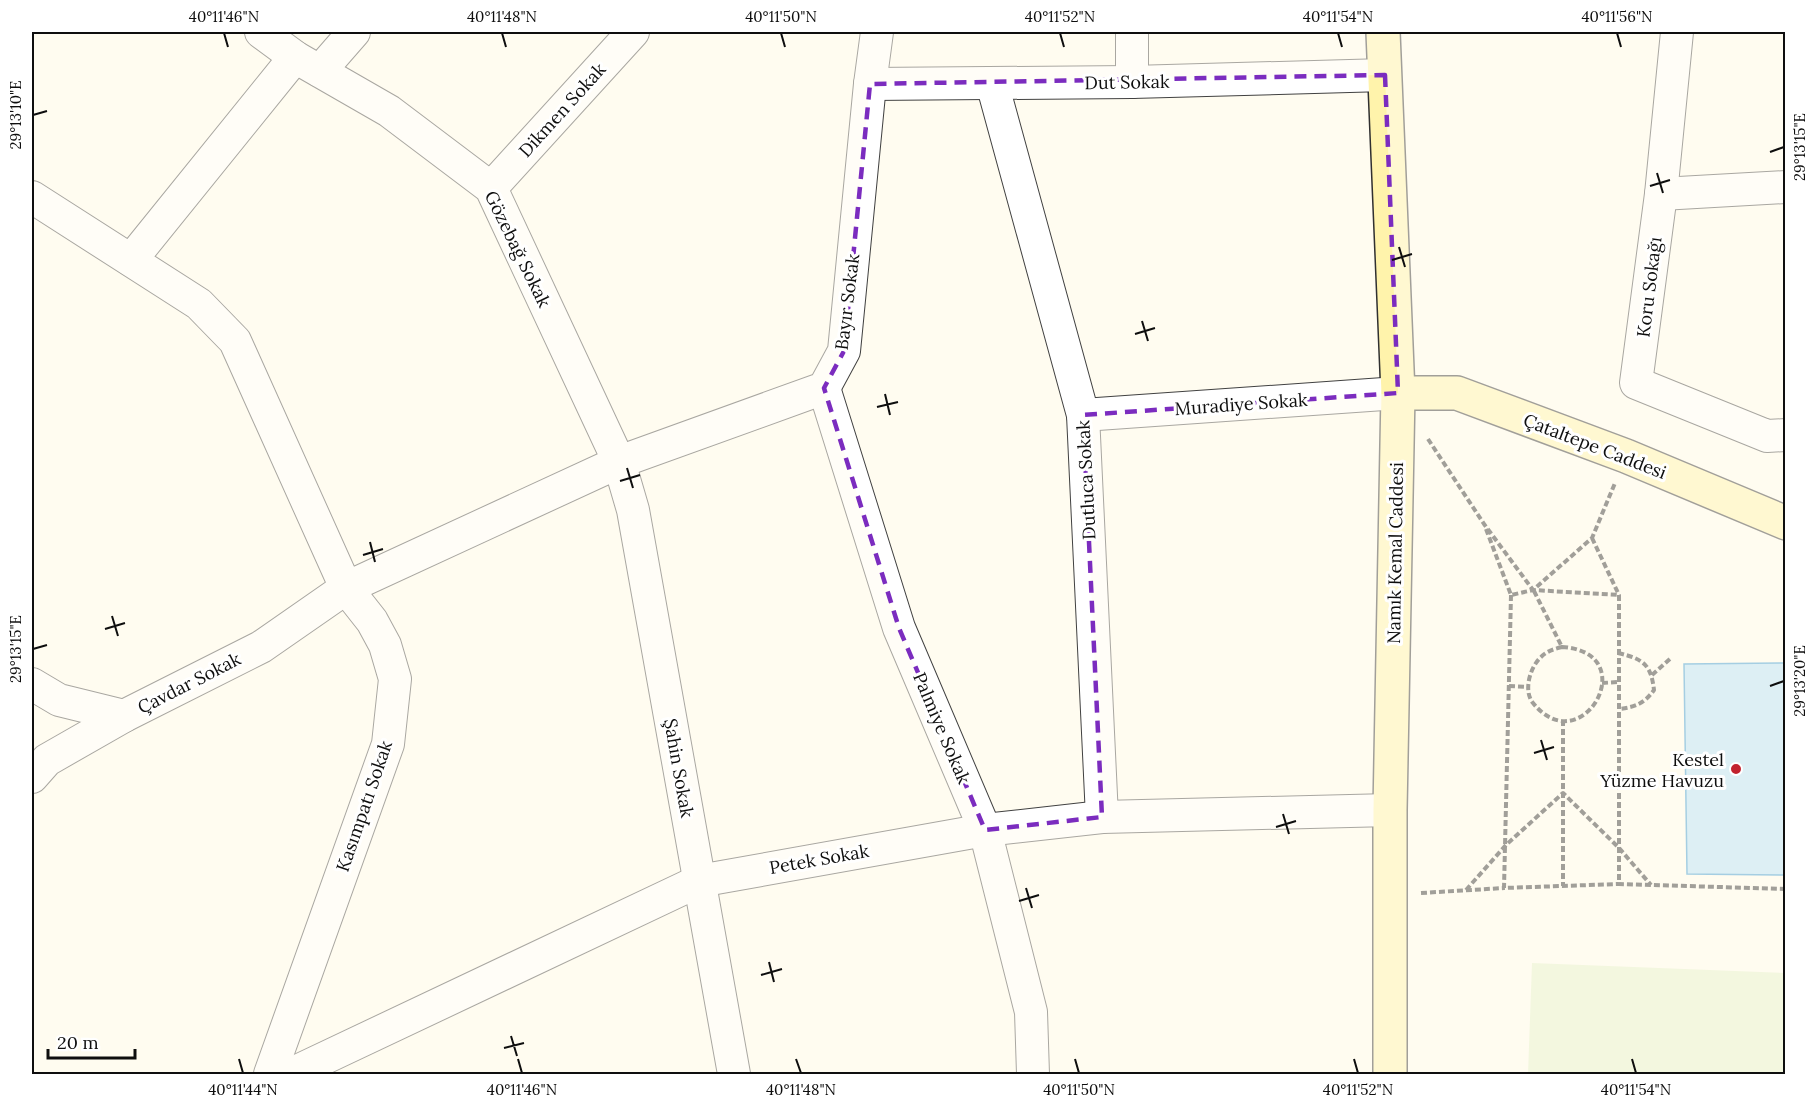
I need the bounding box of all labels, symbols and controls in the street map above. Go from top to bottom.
text: 40°11'46"N [189,7,259,26]
text: 40°11'48"N [467,7,537,26]
text: 40°11'50"N [745,7,817,26]
text: 40°11'52"N [1025,7,1095,26]
text: 40°11'54"N [1303,7,1373,26]
text: 40°11'56"N [1581,7,1653,26]
street label: Dikmen Sokak [514,58,611,162]
street label: Dut Sokak [1084,70,1170,94]
text: 29°13'10"E [6,80,25,150]
text: 29°13'15"E [1790,113,1809,181]
street label: Gözebağ Sokak [480,187,556,311]
street label: Koru Sokağı [1631,235,1667,339]
street label: Bayır Sokak [830,252,864,351]
street label: Muradiye Sokak [1174,388,1309,420]
street label: Çataltepe Caddesi [1520,408,1670,484]
street label: Dutluca Sokak [1071,419,1101,540]
street label: Namık Kemal Caddesi [1382,462,1408,644]
text: 29°13'15"E [6,615,25,683]
text: 29°13'20"E [1790,645,1809,717]
street label: Çavdar Sokak [134,647,245,719]
street label: Palmiye Sokak [908,669,976,788]
street label: Şahin Sokak [659,717,699,820]
street label: Kasımpatı Sokak [331,737,397,875]
place label: Kestel Yüzme Havuzu [1599,748,1724,792]
marker: Kestel Yüzme Havuzu [1729,762,1743,776]
street label: Petek Sokak [767,839,871,879]
scale bar [48,1022,135,1060]
text: 20 m [57,1031,99,1054]
text: 40°11'44"N [208,1080,278,1099]
text: 40°11'46"N [487,1080,557,1099]
text: 40°11'48"N [766,1080,836,1099]
text: 40°11'50"N [1043,1080,1115,1099]
text: 40°11'52"N [1323,1080,1393,1099]
text: 40°11'54"N [1601,1080,1671,1099]

